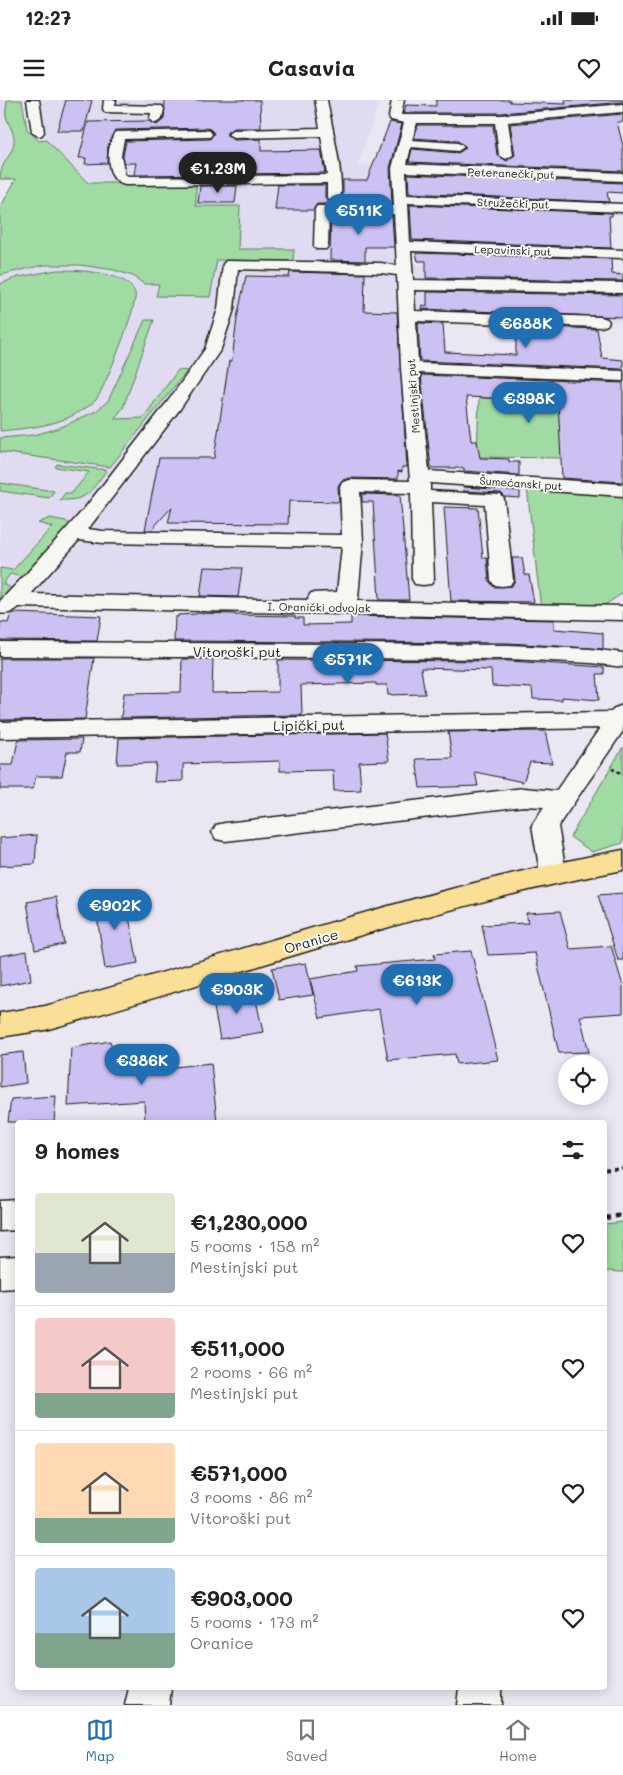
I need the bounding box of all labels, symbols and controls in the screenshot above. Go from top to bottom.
text: 12:27 [25,5,71,30]
text: Casavia [268,53,355,82]
icon: menu [20,54,48,82]
icon: heart [575,54,603,82]
pin: €1.23M [177,152,259,194]
text: €1.23M [190,157,246,178]
street label: Peteranečki put [467,164,555,182]
pin: €511K [324,194,394,236]
street label: Stružečki put [477,194,550,212]
text: €511K [335,199,383,220]
street label: Lepavinski put [474,241,552,259]
pin: €688K [491,306,561,349]
text: €688K [499,312,553,333]
street label: Mestinjski put [403,358,423,434]
pin: €398K [494,382,564,424]
text: €398K [503,387,555,408]
street label: Šumećanski put [479,473,563,493]
street label: I. Oranički odvojak [267,599,371,615]
street label: Vitoroški put [193,642,281,661]
pin: €571K [313,642,383,685]
text: €571K [324,648,372,669]
street label: Lipički put [273,715,345,735]
pin: €902K [80,888,150,931]
text: €902K [89,894,141,915]
street label: Oranice [282,924,340,958]
pin: €613K [382,964,452,1006]
text: €613K [392,969,442,990]
pin: €903K [202,972,272,1015]
text: €903K [210,978,264,999]
pin: €386K [107,1044,177,1086]
text: €386K [116,1049,168,1070]
map controls [558,1055,608,1105]
button: locate [558,1055,608,1105]
icon: filters [559,1136,587,1164]
text: 9 homes [35,1137,120,1164]
text: €1,230,000 [190,1208,308,1235]
icon: home [75,1213,135,1273]
icon: heart [559,1229,587,1257]
text: 5 rooms · 158 m² [190,1235,319,1256]
text: Mestinjski put [190,1256,299,1277]
text: €511,000 [190,1334,285,1361]
icon: home [75,1338,135,1398]
icon: heart [559,1354,587,1382]
text: 2 rooms · 66 m² [190,1361,312,1382]
text: Mestinjski put [190,1382,299,1403]
text: €571,000 [190,1459,287,1486]
icon: home [75,1463,135,1523]
icon: heart [559,1479,587,1507]
text: 3 rooms · 86 m² [190,1486,313,1507]
text: Vitoroški put [190,1507,291,1528]
text: €903,000 [190,1584,293,1611]
icon: home [75,1588,135,1648]
icon: heart [559,1604,587,1632]
text: 5 rooms · 173 m² [190,1611,319,1632]
text: Oranice [190,1632,254,1653]
tab: Map [86,1716,114,1765]
tab: Saved [286,1716,327,1765]
tab: Home [499,1716,537,1765]

